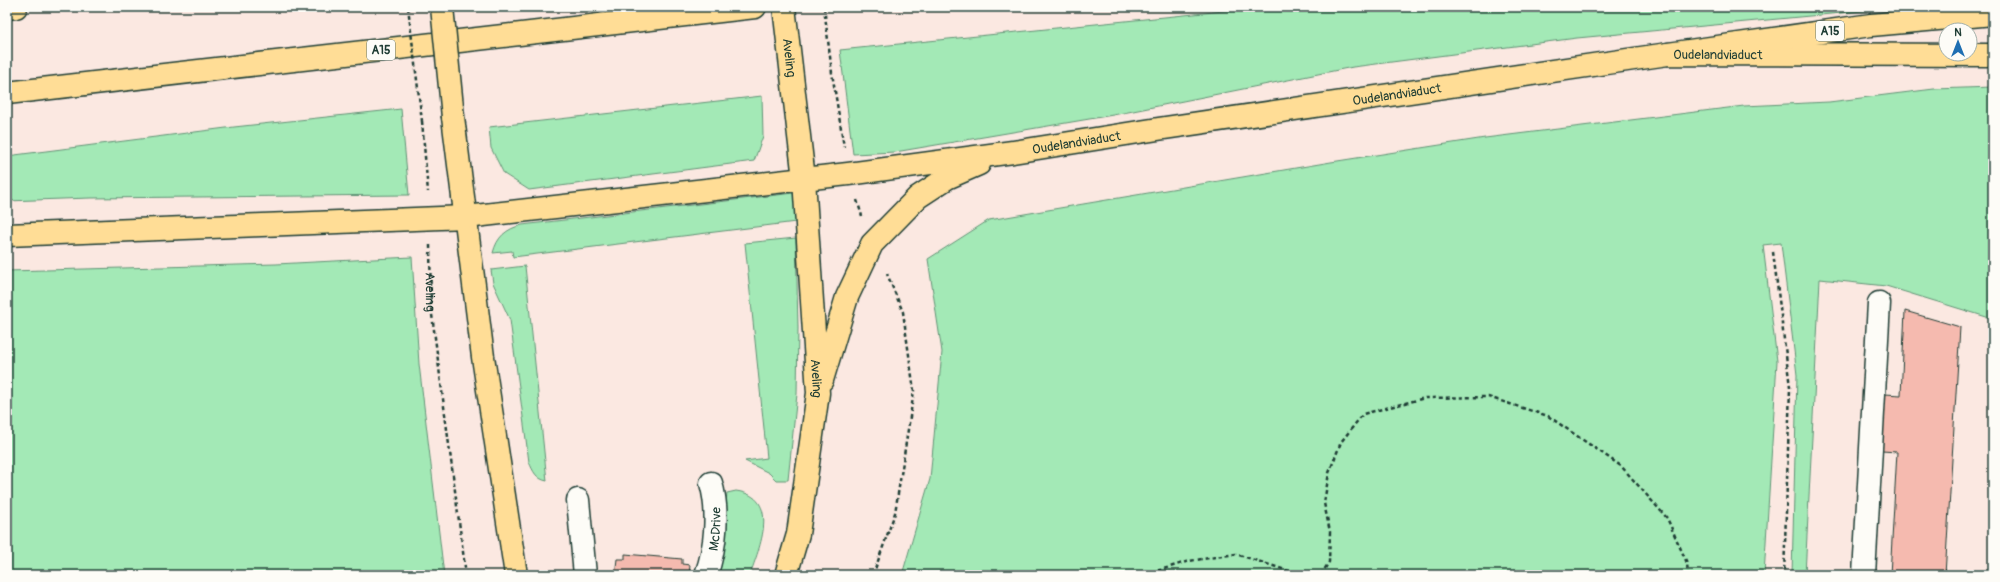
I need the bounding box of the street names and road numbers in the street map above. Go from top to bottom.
road number: A15 [1816,21,1844,41]
street label: Aveling [779,37,799,79]
road number: A15 [367,40,395,60]
street label: Oudelandviaduct [1673,47,1763,63]
street label: Oudelandviaduct [1352,80,1443,109]
street label: Oudelandviaduct [1031,128,1123,158]
street label: Aveling [421,272,439,313]
street label: Aveling [807,358,825,399]
street label: McDrive [706,506,725,552]

